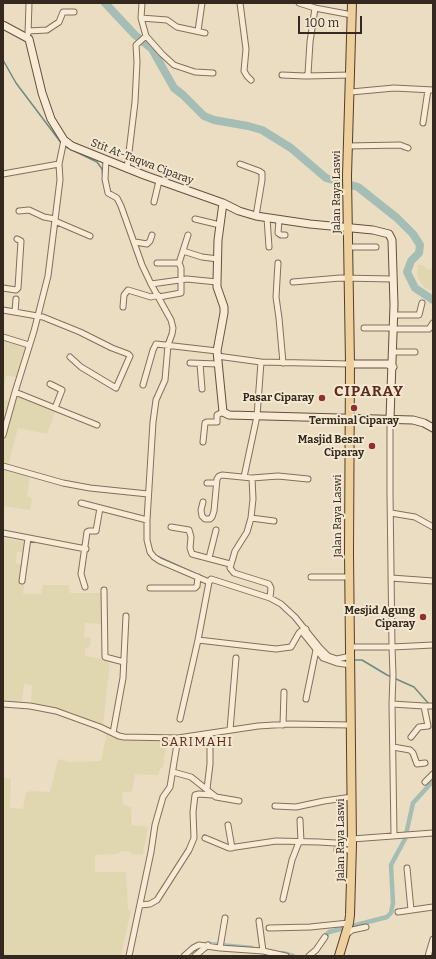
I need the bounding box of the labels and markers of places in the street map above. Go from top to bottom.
place label: Pasar Ciparay [243,391,314,405]
marker: Pasar Ciparay [317,393,327,403]
marker: Terminal Ciparay [349,403,359,413]
place label: Terminal Ciparay [309,414,399,428]
place label: Masjid Besar Ciparay [298,433,364,459]
marker: Masjid Besar Ciparay [367,441,377,451]
place label: Mesjid Agung Ciparay [344,604,415,630]
marker: Mesjid Agung Ciparay [418,612,428,622]

